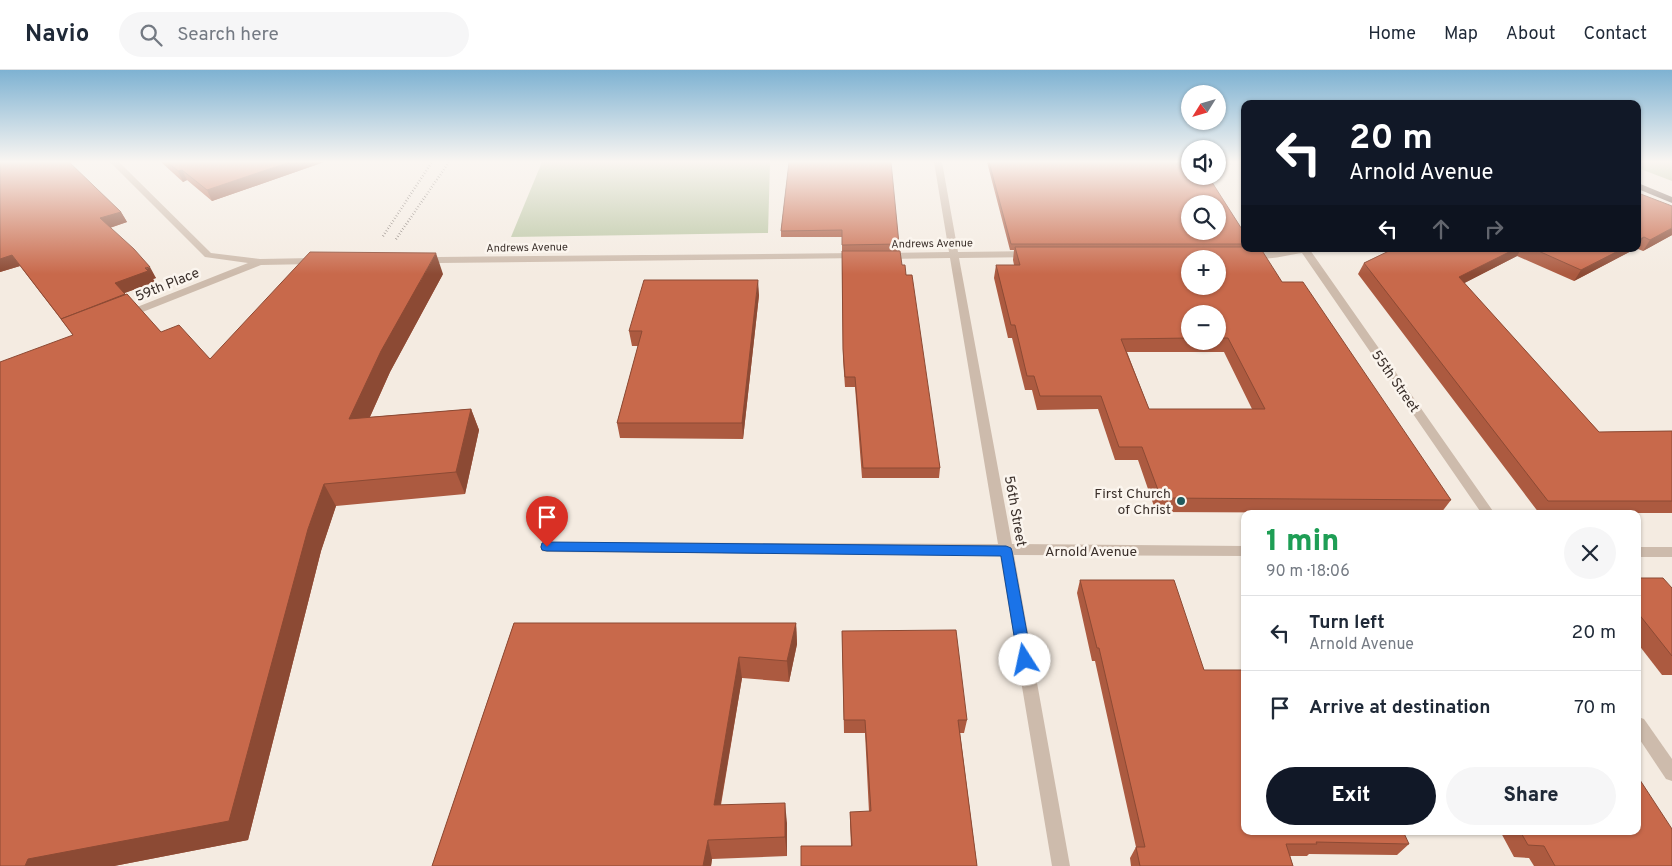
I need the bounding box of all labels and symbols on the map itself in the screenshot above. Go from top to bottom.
north arrow [1181,85,1226,130]
street label: Andrews Avenue [891,236,973,252]
street label: Andrews Avenue [486,240,568,256]
street label: 59th Place [133,265,202,306]
street label: 55th Street [1367,347,1422,416]
street label: 56th Street [1000,474,1029,548]
place label: First Church of Christ [1094,486,1171,519]
marker: First Church of Christ [1175,495,1187,507]
pin [526,496,568,547]
street label: Arnold Avenue [1045,544,1137,561]
position arrow [998,633,1050,685]

